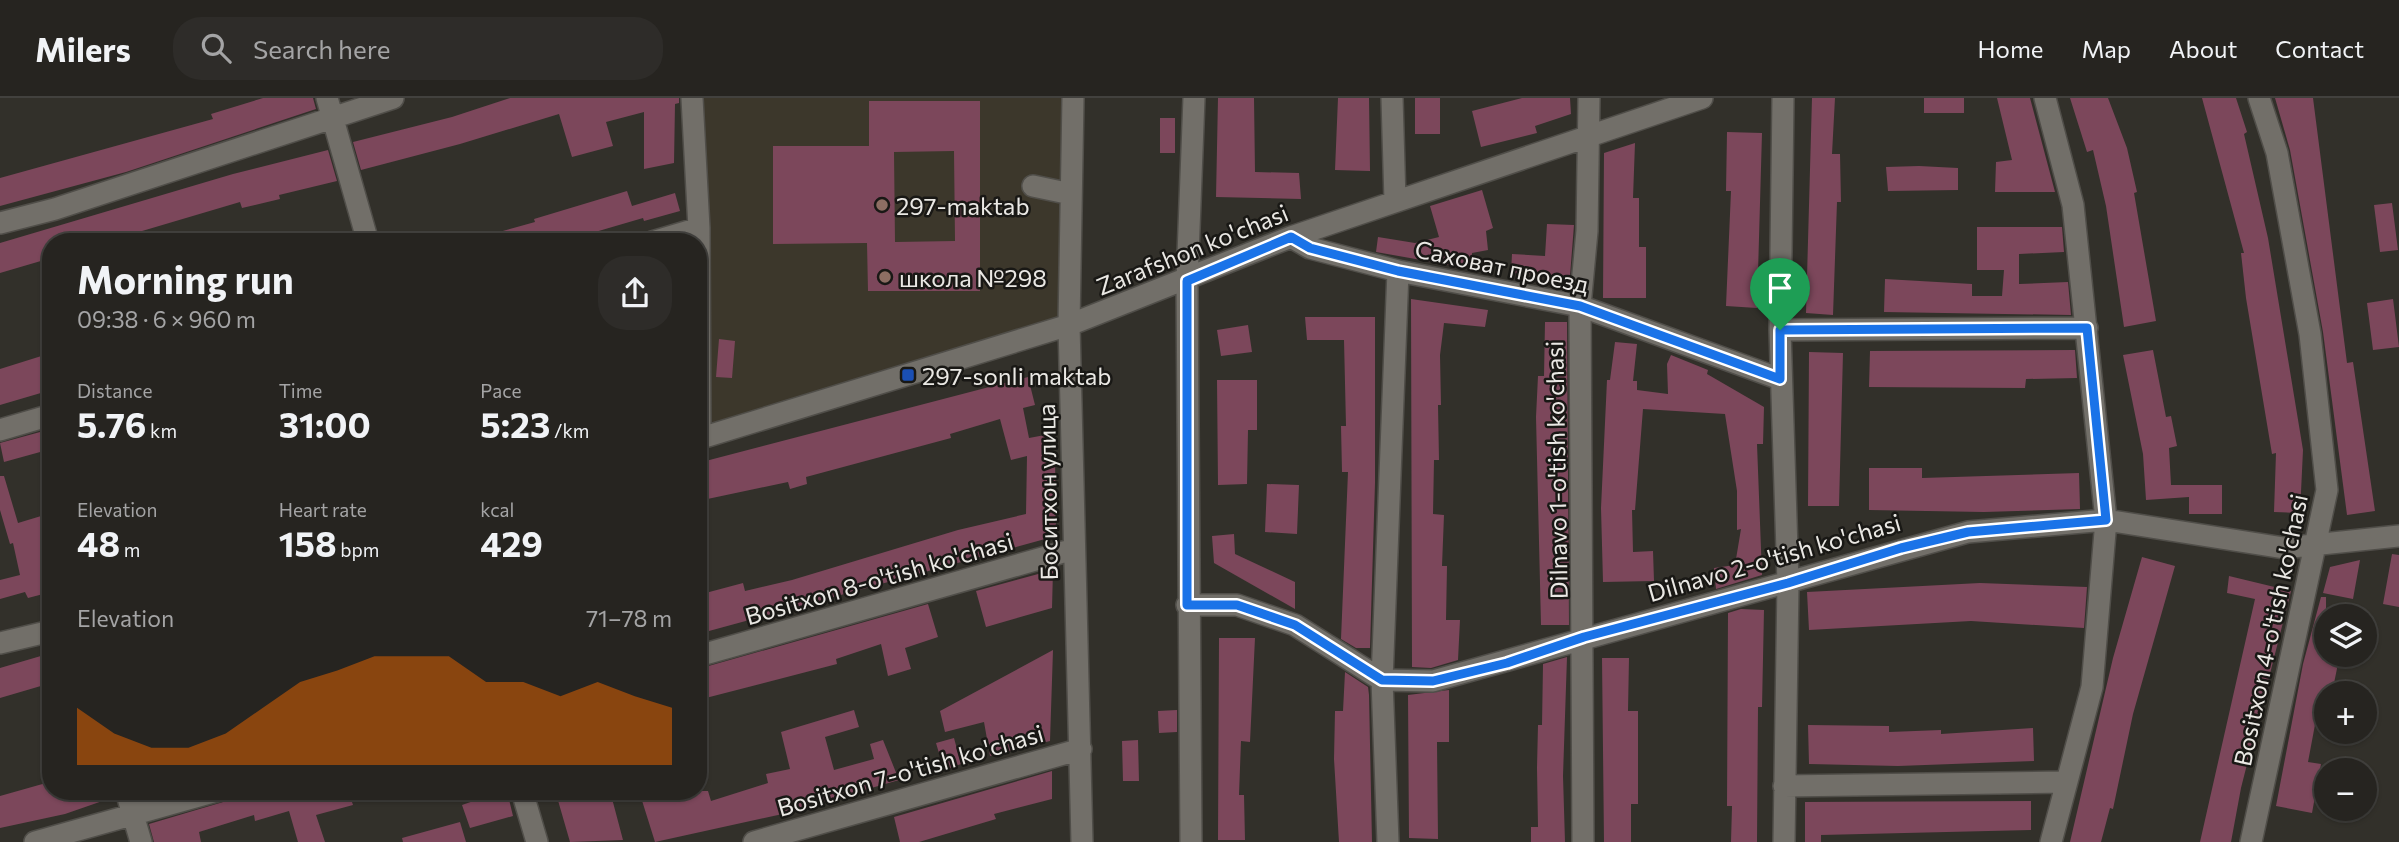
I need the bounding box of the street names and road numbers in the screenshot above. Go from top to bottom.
street label: Zarafshon ko'chasi [1092,197,1292,301]
street label: Саховат проезд [1412,233,1592,299]
street label: Dilnavo 1-o'tish ko'chasi [1539,340,1573,600]
street label: Боситхон улица [1031,403,1063,581]
street label: Bositxon 4-o'tish ko'chasi [2227,491,2313,769]
street label: Dilnavo 2-o'tish ko'chasi [1644,507,1904,607]
street label: Bositxon 8-o'tish ko'chasi [742,526,1016,630]
street label: Bositxon 7-o'tish ko'chasi [774,718,1046,822]

